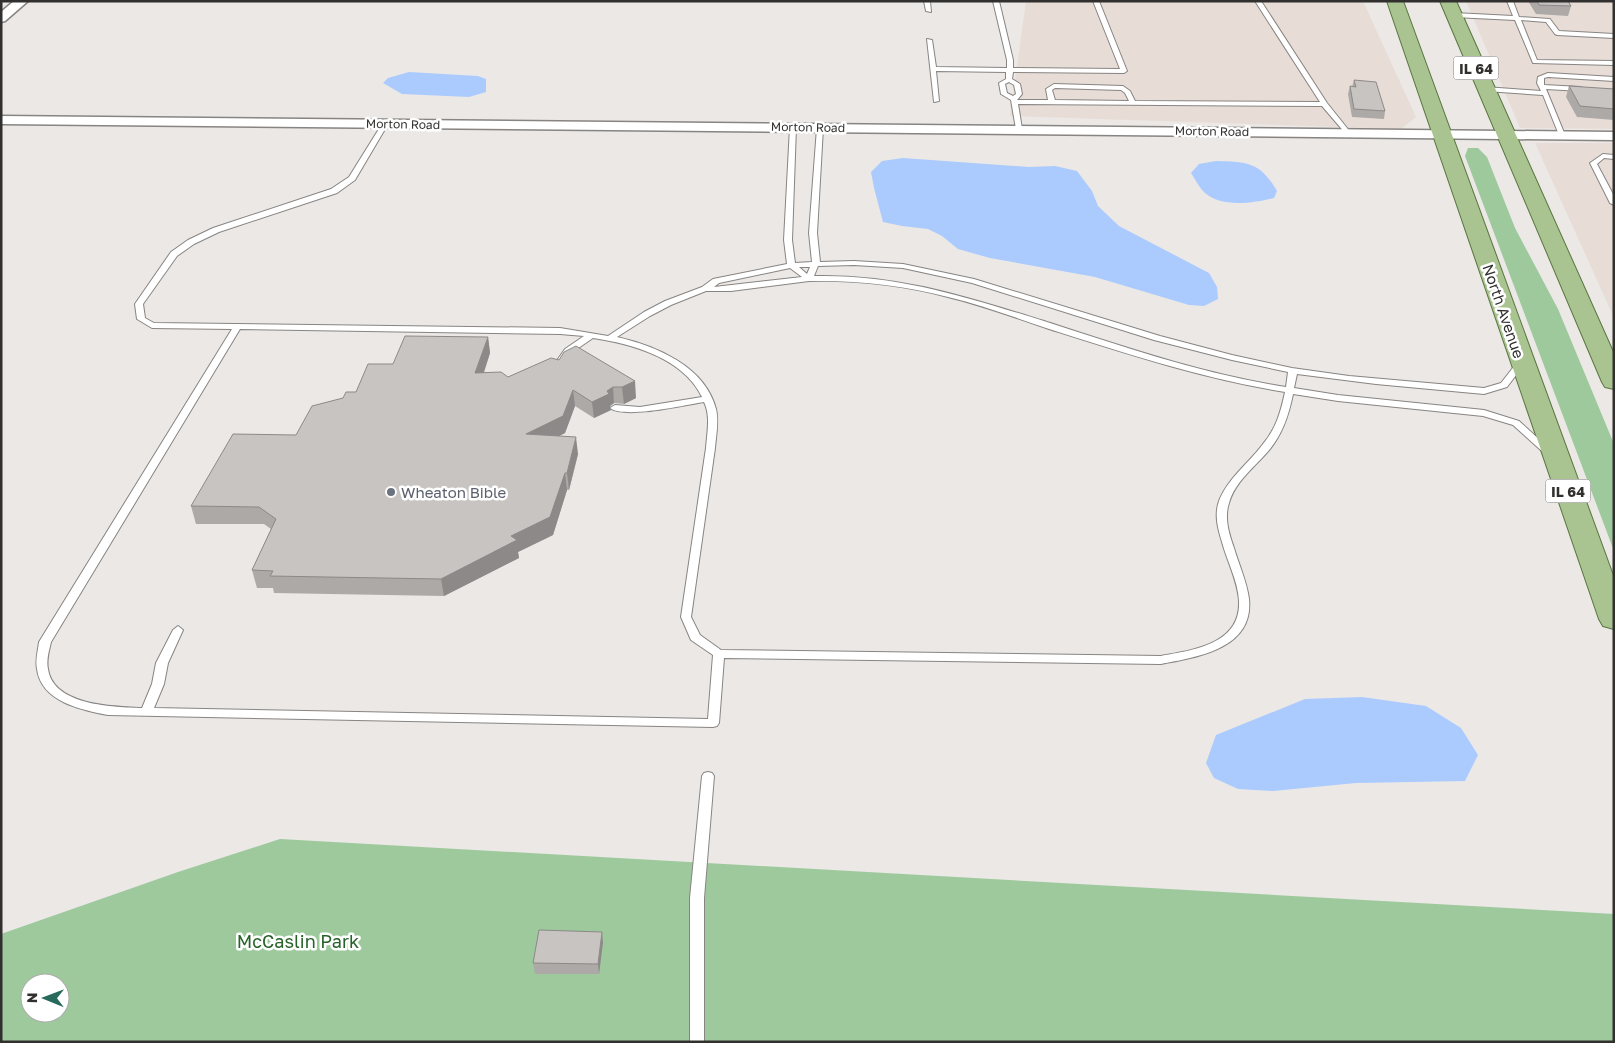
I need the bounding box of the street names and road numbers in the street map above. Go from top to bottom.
road number: IL 64 [1454,56,1498,80]
street label: Morton Road [366,116,440,132]
street label: Morton Road [771,119,845,135]
street label: Morton Road [1175,123,1249,139]
street label: North Avenue [1479,262,1529,361]
road number: IL 64 [1546,480,1590,502]

